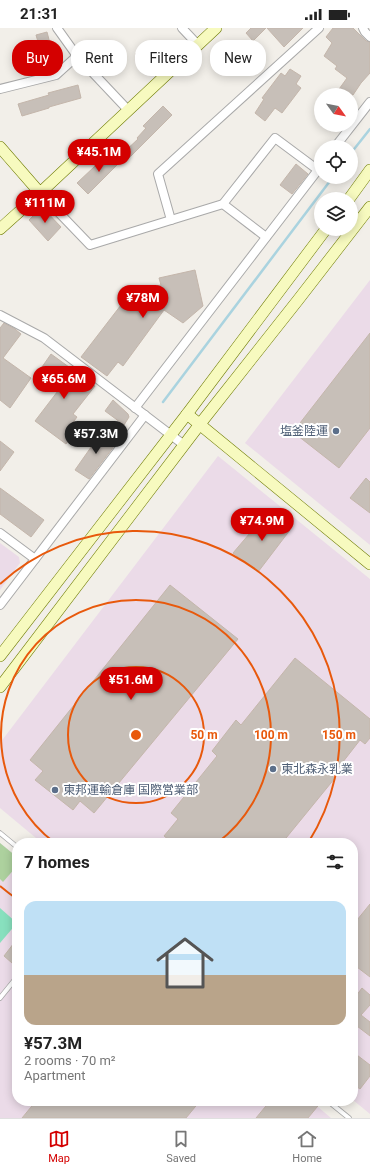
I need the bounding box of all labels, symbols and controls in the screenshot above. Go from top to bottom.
text: 21:31 [20,5,59,23]
chip: Buy [12,40,63,76]
chip: Rent [71,40,127,76]
chip: Filters [135,40,202,76]
chip: New [210,40,266,76]
north arrow [314,88,358,132]
map controls [314,88,358,236]
pin: ¥45.1M [66,139,132,173]
button: locate [314,140,358,184]
text: ¥45.1M [77,144,121,159]
pin: ¥111M [17,190,73,224]
button: layers [314,192,358,236]
text: ¥111M [25,195,65,210]
pin: ¥78M [119,285,167,319]
text: ¥78M [126,290,160,305]
pin: ¥65.6M [31,366,97,400]
text: ¥65.6M [42,371,86,386]
pin: ¥57.3M [63,421,129,455]
place label: 塩釜陸運 [280,424,328,438]
text: ¥57.3M [74,426,118,441]
marker: 塩釜陸運 [331,426,341,436]
pin: ¥74.9M [229,508,295,542]
text: ¥74.9M [240,513,284,528]
pin: ¥51.6M [98,667,164,701]
text: ¥51.6M [109,672,153,687]
centre of rings [129,728,143,742]
text: 50 m [190,728,218,742]
text: 100 m [254,728,288,742]
text: 150 m [322,728,356,742]
place label: 東北森永乳業 [281,762,353,776]
marker: 東北森永乳業 [268,764,278,774]
place label: 東邦運輸倉庫 国際営業部 [63,783,198,797]
marker: 東邦運輸倉庫 国際営業部 [50,785,60,795]
icon: filters [324,851,346,873]
text: 7 homes [24,852,90,872]
icon: home [149,927,221,999]
text: ¥57.3M [24,1033,82,1053]
text: 2 rooms · 70 m² [24,1053,116,1068]
text: Apartment [24,1068,86,1083]
tab: Map [48,1128,70,1165]
tab: Saved [166,1128,196,1165]
tab: Home [292,1128,322,1165]

